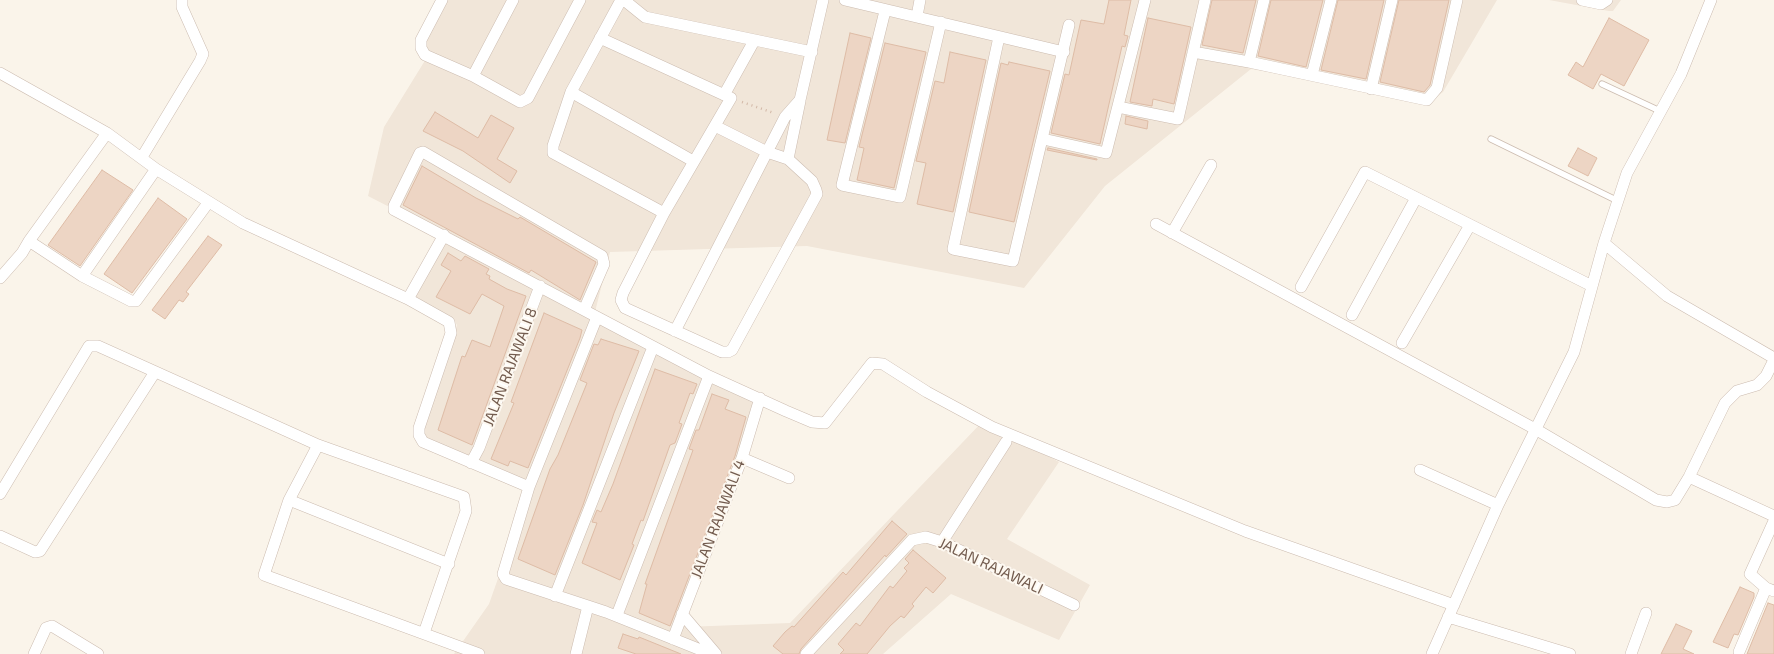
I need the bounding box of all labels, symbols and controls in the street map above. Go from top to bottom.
street label: JALAN RAJAWALI 8 [479,305,541,429]
street label: JALAN RAJAWALI 4 [687,457,749,581]
street label: JALAN RAJAWALI [936,534,1046,598]

